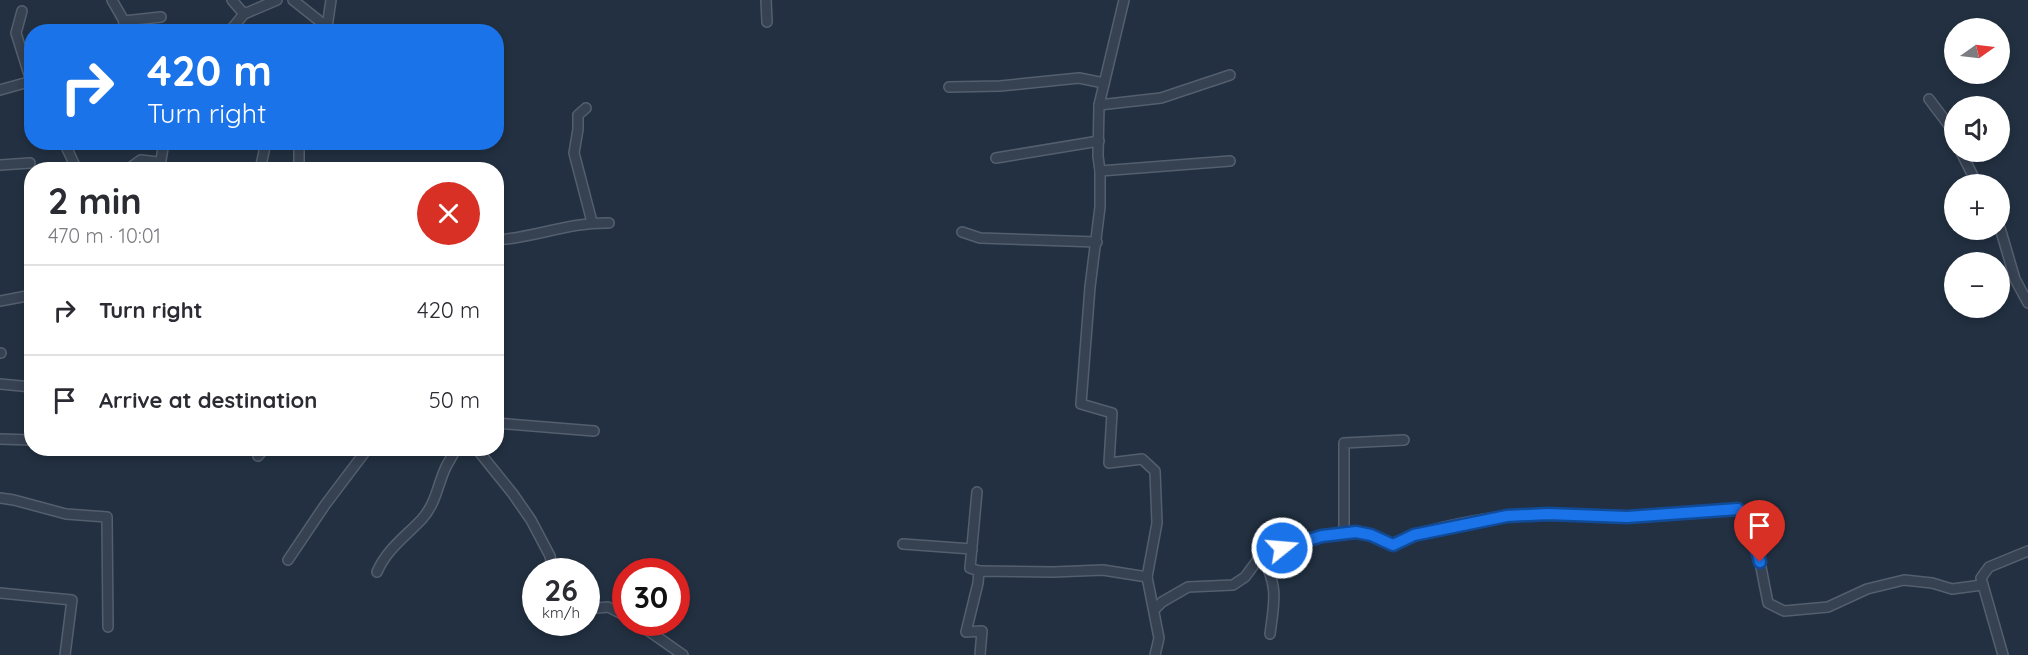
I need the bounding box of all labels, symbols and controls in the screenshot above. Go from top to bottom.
north arrow [1944,18,2010,84]
map controls [1944,18,2010,318]
text: 420 m [147,44,272,97]
icon: right [48,48,126,126]
text: Turn right [147,96,266,130]
button: sound [1944,96,2010,162]
button: + [1944,174,2010,240]
text: 2 min [48,178,142,223]
button: close [417,182,480,245]
text: 470 m · 10:01 [48,223,161,248]
button: − [1944,252,2010,318]
icon: right [48,294,81,327]
text: Turn right [99,296,203,324]
text: 420 m [417,296,480,324]
icon: arrive [48,384,81,417]
text: Arrive at destination [99,386,317,414]
text: 50 m [429,386,480,414]
pin [1734,500,1785,562]
icon: arrive [1743,509,1776,542]
position arrow [1250,516,1314,580]
speed limit sign: 30 [612,558,690,636]
text: 26 [544,571,578,609]
text: km/h [542,603,580,622]

